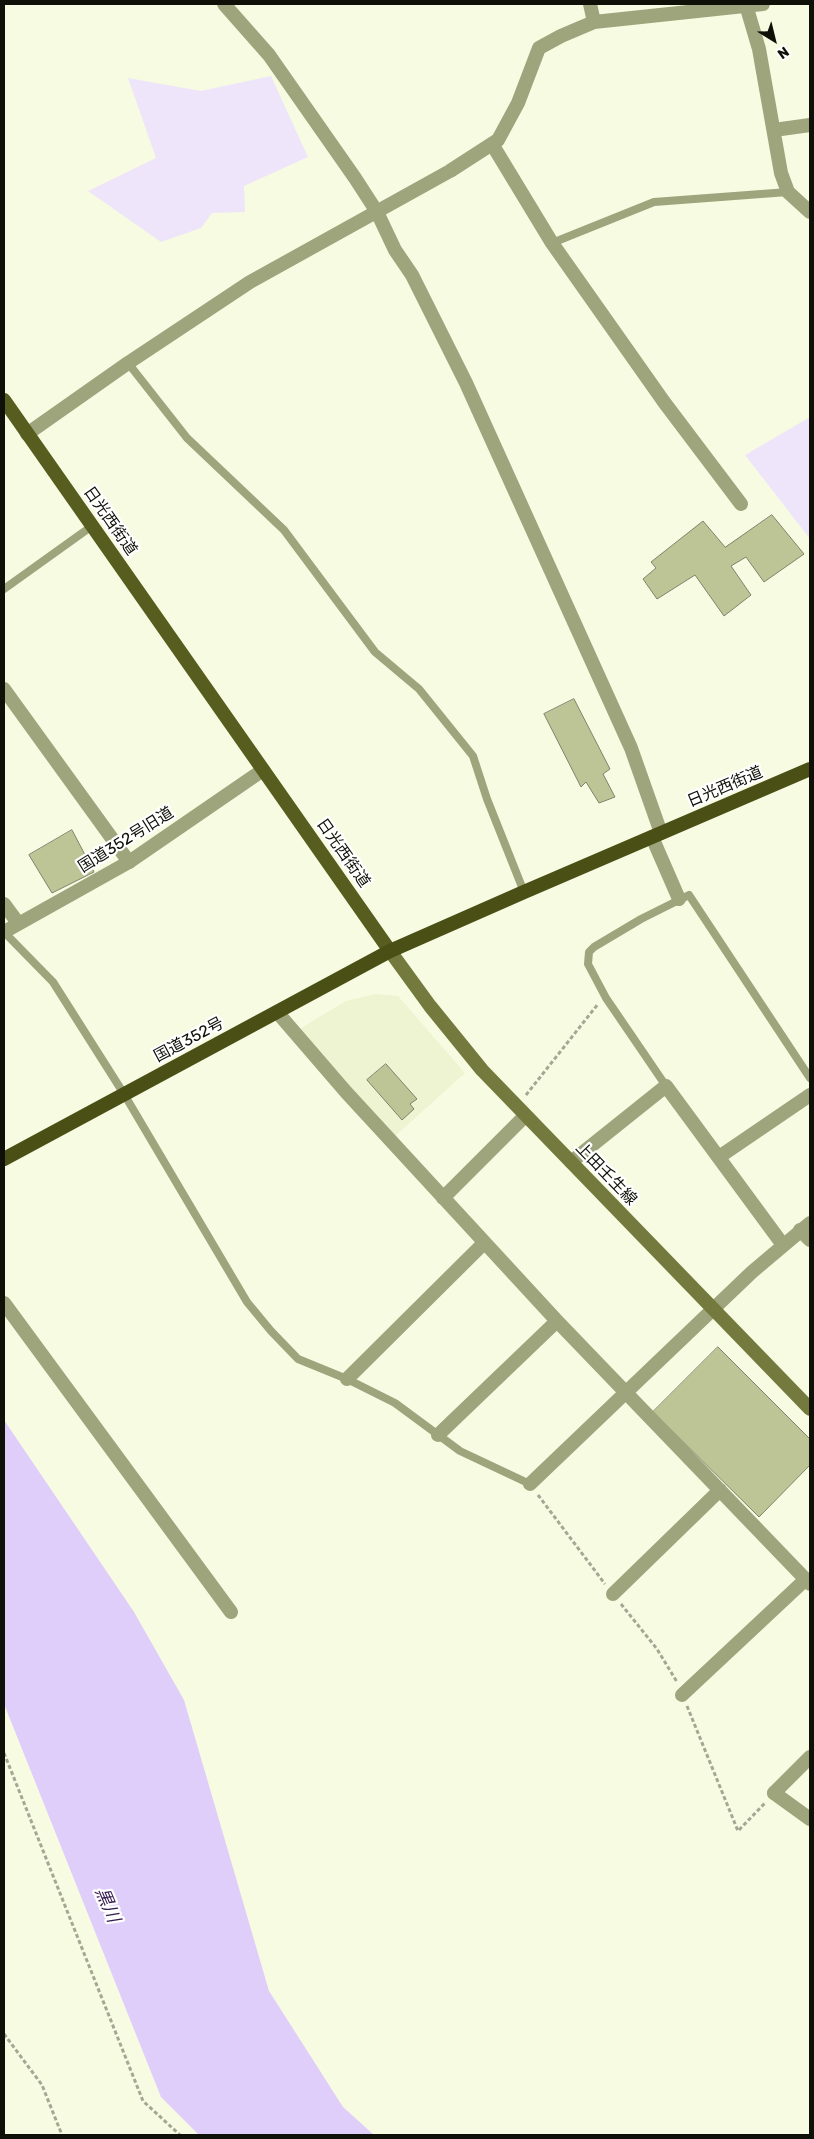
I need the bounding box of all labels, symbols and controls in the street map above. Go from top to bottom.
north arrow [749,15,799,65]
text: N [774,43,792,62]
street label: 日光西街道 [79,483,141,559]
street label: 日光西街道 [684,763,766,811]
street label: 国道352号旧道 [75,803,177,877]
street label: 日光西街道 [312,815,374,891]
street label: 国道352号 [151,1014,227,1066]
street label: 上田壬生線 [571,1139,641,1209]
water label: 黒川 [90,1884,124,1926]

